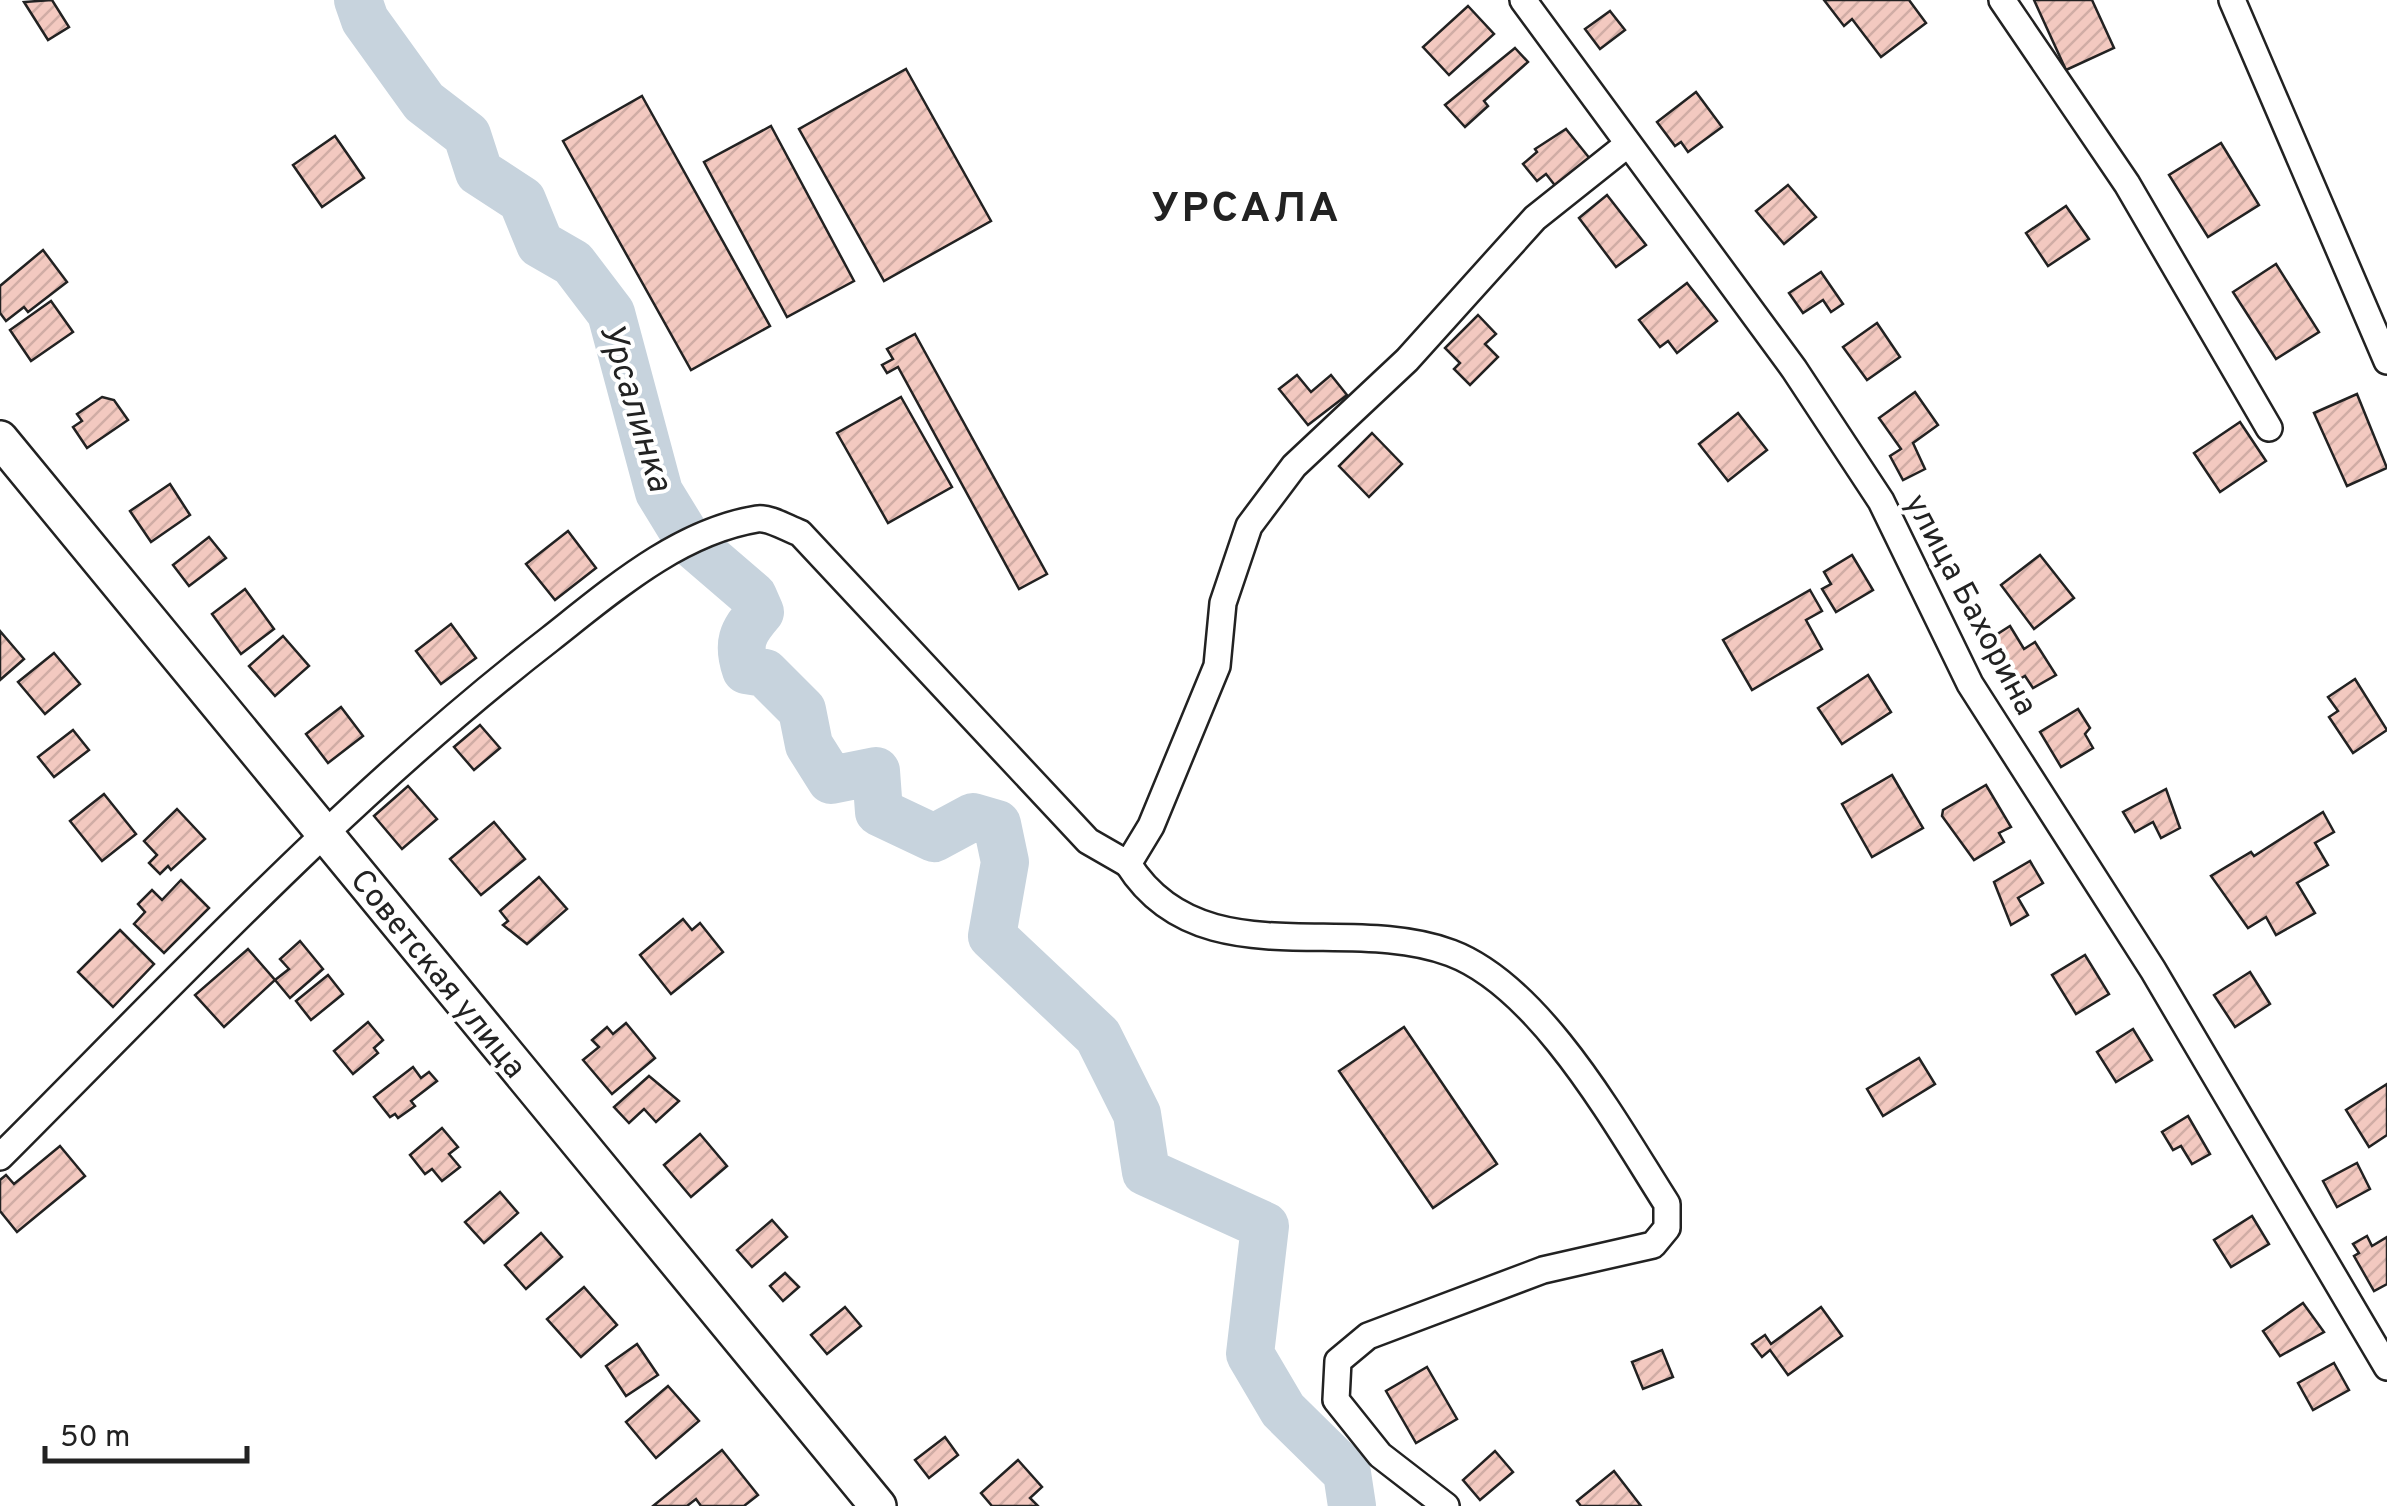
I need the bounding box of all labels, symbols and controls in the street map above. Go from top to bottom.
district label: УРСАЛА [1151,184,1341,237]
water label: Урсалинка [588,318,681,497]
street label: улица Бахорина [1894,488,2045,723]
street label: Советская улица [340,862,533,1088]
scale bar [45,1401,248,1463]
text: 50 m [60,1420,130,1457]

